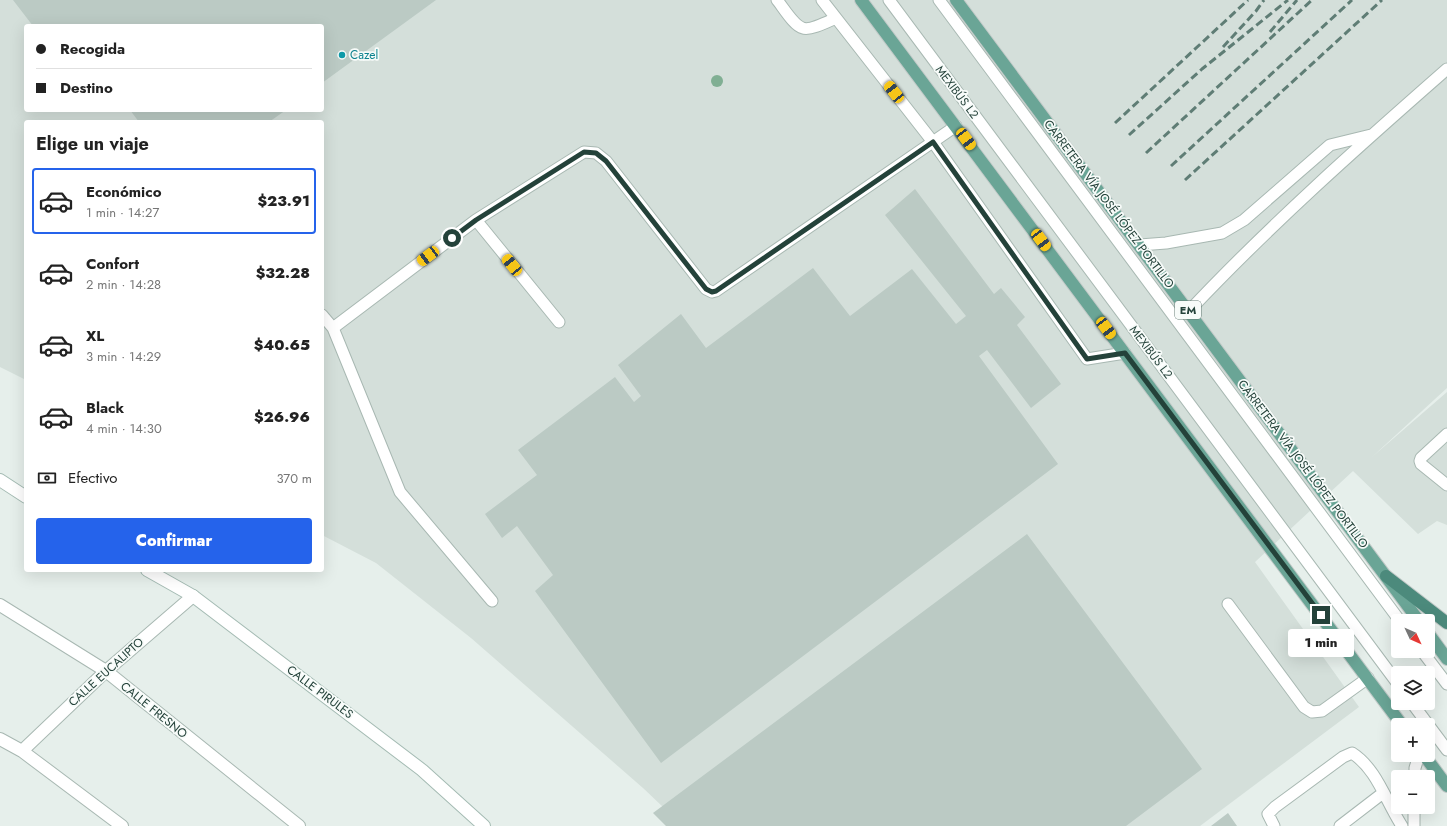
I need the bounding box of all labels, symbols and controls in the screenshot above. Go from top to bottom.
text: Recogida [60,38,125,60]
place label: Cazel [350,46,378,64]
marker: Cazel [337,50,347,60]
street label: MEXIBÚS L2 [931,62,983,123]
text: Destino [60,77,113,99]
car [882,79,906,105]
street label: CARRETERA VÍA JOSÉ LÓPEZ PORTILLO [1040,116,1178,292]
car [954,126,978,152]
text: Elige un viaje [36,131,149,157]
text: Económico [86,181,161,203]
icon: car [38,183,74,219]
text: $23.91 [258,190,310,212]
text: 1 min · 14:27 [86,203,159,222]
car [1029,227,1053,253]
route start [443,229,461,247]
car [415,244,441,268]
car [500,252,524,278]
text: Confort [86,253,139,275]
icon: car [38,255,74,291]
text: $32.28 [256,262,310,284]
text: 2 min · 14:28 [86,275,161,294]
road number: EM [1175,301,1201,319]
car [1094,315,1118,341]
street label: MEXIBÚS L2 [1125,322,1177,383]
text: XL [86,325,104,347]
icon: car [38,327,74,363]
text: $40.65 [254,334,310,356]
text: 3 min · 14:29 [86,347,161,366]
street label: CARRETERA VÍA JOSÉ LÓPEZ PORTILLO [1234,376,1372,552]
text: Black [86,397,124,419]
icon: car [38,399,74,435]
text: $26.96 [254,406,310,428]
text: 4 min · 14:30 [86,419,162,438]
icon: cash [36,467,58,489]
text: Efectivo [68,467,118,489]
text: 370 m [276,469,312,488]
button: Confirmar [36,518,312,564]
route end [1312,606,1330,624]
north arrow [1391,614,1435,658]
map controls [1391,614,1435,814]
callout: 1 min [1288,629,1354,657]
street label: CALLE EUCALIPTO [64,633,148,711]
text: 1 min [1305,633,1337,652]
street label: CALLE PIRULES [283,661,357,723]
button: layers [1391,666,1435,710]
street label: CALLE FRESNO [117,677,191,743]
button: + [1391,718,1435,762]
button: − [1391,770,1435,814]

